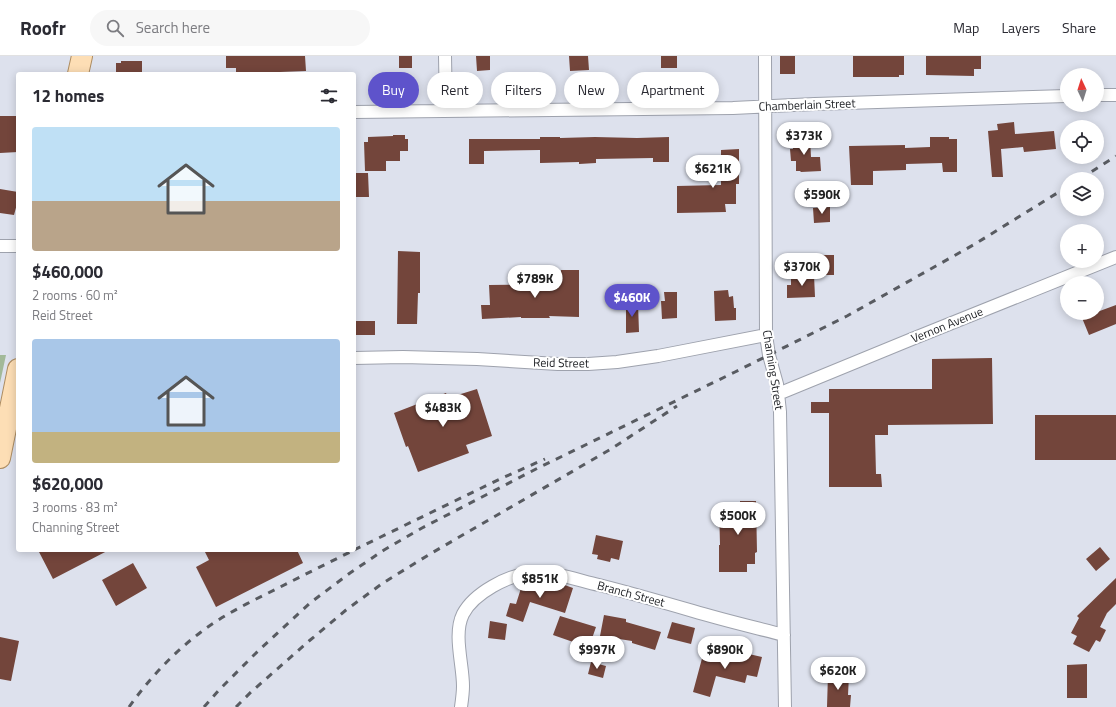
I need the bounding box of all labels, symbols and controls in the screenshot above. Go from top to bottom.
search box [90,10,370,46]
text: Roofr [20,13,66,42]
text: Search here [136,16,210,39]
icon: search [104,17,126,39]
text: Map [953,17,979,38]
text: Layers [1001,17,1040,38]
text: Share [1062,17,1096,38]
north arrow [1060,68,1104,112]
map controls [1060,68,1104,320]
chip: Buy [368,72,419,108]
chip: Rent [427,72,483,108]
chip: Filters [491,72,556,108]
chip: New [564,72,619,108]
chip: Apartment [627,72,719,108]
text: 12 homes [32,83,104,109]
icon: filters [318,85,340,107]
street label: Chamberlain Street [758,93,857,116]
button: locate [1060,120,1104,164]
pin: $373K [776,122,832,156]
text: $373K [786,125,822,145]
icon: home [150,153,222,225]
pin: $621K [685,155,741,189]
text: $621K [695,158,731,178]
button: layers [1060,172,1104,216]
pin: $590K [794,181,850,215]
text: $590K [804,184,840,204]
button: + [1060,224,1104,268]
pin: $370K [774,253,830,287]
text: $370K [784,256,820,276]
text: $460,000 [32,259,103,285]
pin: $789K [507,265,563,299]
text: $789K [517,268,553,288]
button: − [1060,276,1104,320]
pin: $460K [604,284,660,318]
text: 2 rooms · 60 m² [32,285,118,305]
text: $460K [614,287,650,307]
street label: Vernon Avenue [908,301,986,348]
text: Reid Street [32,305,93,325]
street label: Channing Street [758,329,789,412]
street label: Reid Street [533,353,590,373]
icon: home [150,365,222,437]
pin: $483K [415,394,471,428]
text: $483K [425,397,461,417]
text: $620,000 [32,471,103,497]
text: 3 rooms · 83 m² [32,497,118,517]
pin: $500K [710,502,766,536]
text: $500K [720,505,756,525]
text: Channing Street [32,517,119,537]
pin: $851K [512,565,568,599]
text: $851K [522,568,558,588]
street label: Branch Street [595,575,668,612]
pin: $997K [569,636,625,670]
pin: $890K [697,636,753,670]
text: $997K [579,639,615,659]
text: $890K [707,639,743,659]
pin: $620K [810,657,866,691]
text: $620K [820,660,856,680]

